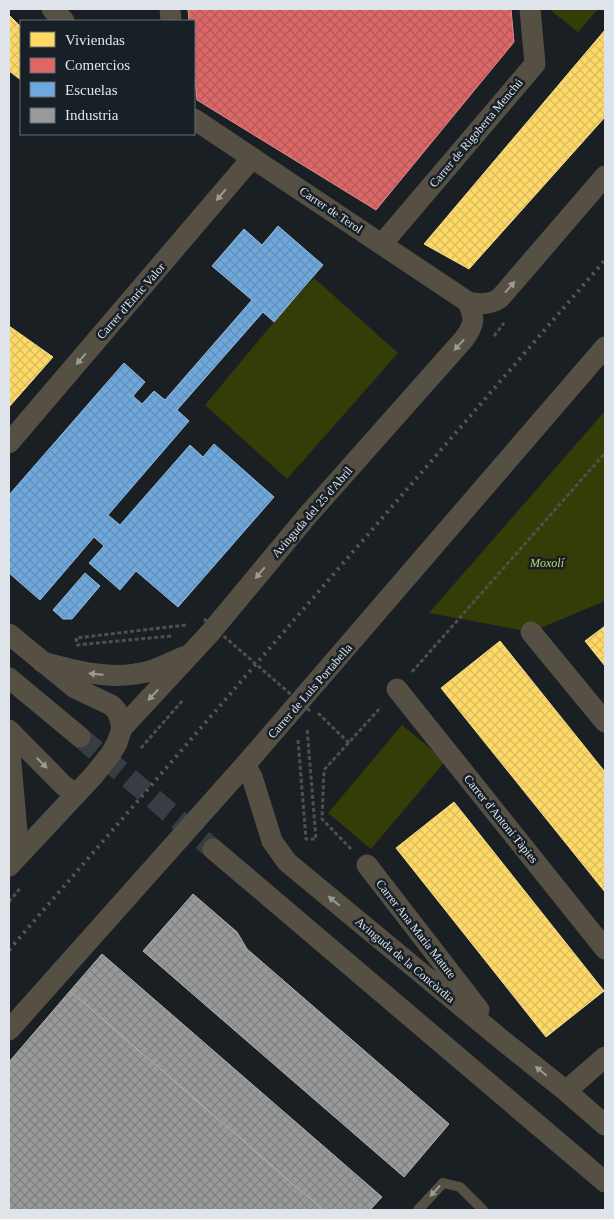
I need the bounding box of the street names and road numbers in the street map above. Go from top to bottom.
street label: Carrer de Rigoberta Menchú [426,76,526,190]
street label: Carrer de Terol [297,184,366,237]
street label: Carrer d'Enric Valor [94,260,168,342]
street label: Avinguda del 25 d'Abril [269,463,356,560]
street label: Carrer de Luis Portabella [265,640,355,741]
street label: Carrer d'Antoni Tàpies [461,772,541,866]
street label: Carrer Ana Maria Matute [373,877,459,981]
street label: Avinguda de la Concòrdia [352,914,458,1006]

